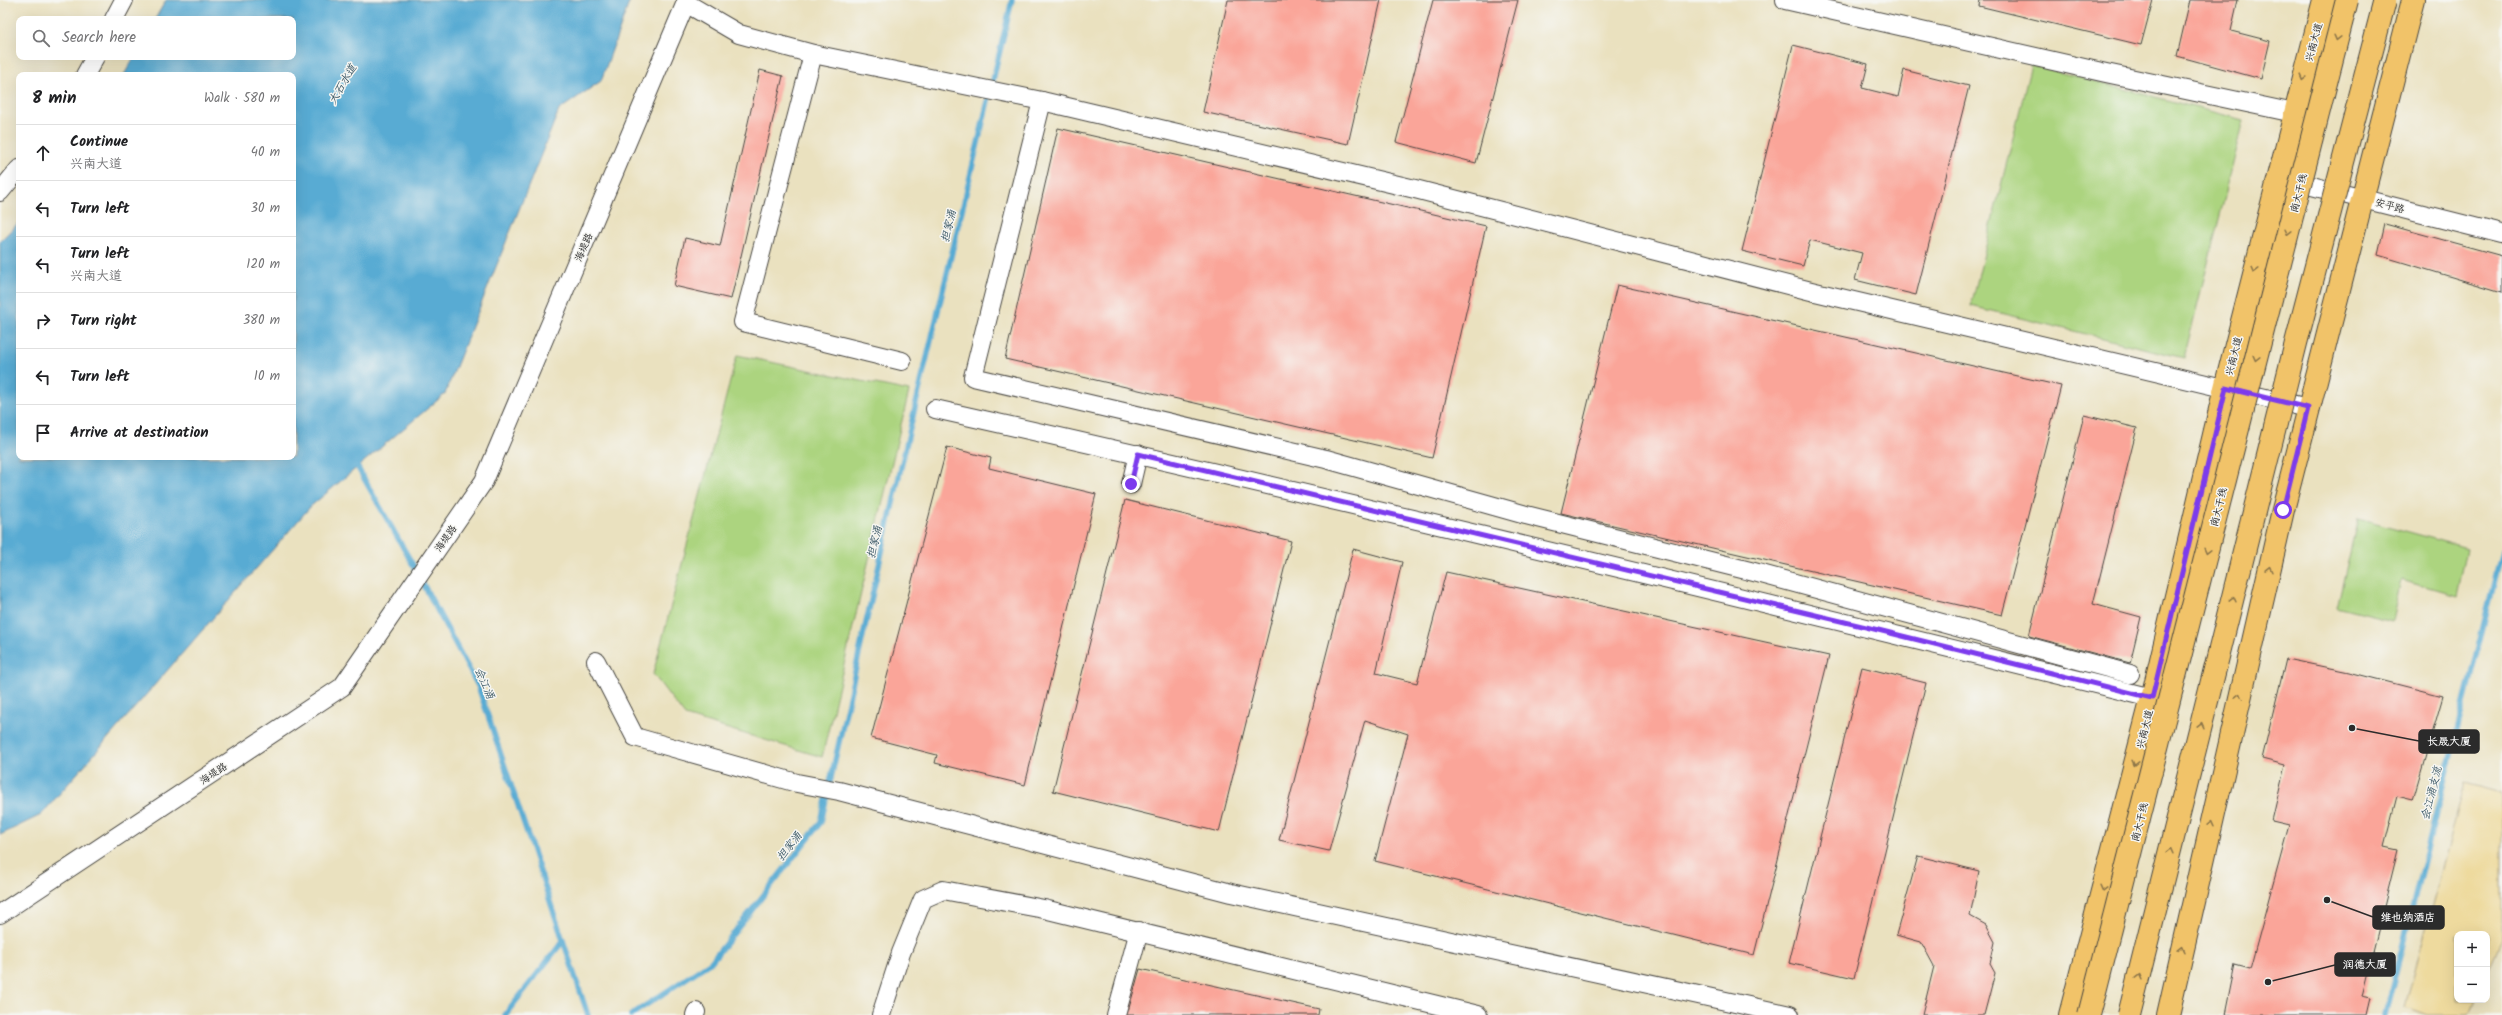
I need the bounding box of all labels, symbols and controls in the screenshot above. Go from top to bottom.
search box [16,16,296,60]
street label: 兴南大道 [2301,21,2327,64]
text: Search here [62,26,136,50]
icon: search [30,27,52,49]
one-way arrow [2334,35,2342,41]
water label: 大石水道 [324,60,362,108]
one-way arrow [2300,75,2308,82]
text: 8 min [32,85,76,112]
text: Walk · 580 m [204,88,280,109]
text: Continue [70,130,128,154]
icon: ahead [32,142,54,164]
text: 40 m [251,142,280,163]
text: 兴南大道 [70,154,122,175]
street label: 南大干线 [2286,172,2312,215]
street label: 安平路 [2373,194,2406,218]
text: Turn left [70,197,130,221]
icon: left [32,198,54,220]
text: 30 m [251,198,280,219]
water label: 担家涌 [936,207,962,244]
one-way arrow [2284,228,2293,235]
street label: 海堤路 [571,230,597,264]
text: Turn left [70,242,130,266]
icon: left [32,254,54,276]
text: 120 m [246,254,280,275]
text: 兴南大道 [70,266,122,287]
one-way arrow [2251,267,2259,273]
text: Turn right [70,309,137,333]
icon: right [32,310,54,332]
text: 380 m [243,310,280,331]
street label: 兴南大道 [2221,335,2247,378]
one-way arrow [2252,354,2261,361]
text: Turn left [70,365,130,389]
icon: left [32,366,54,388]
text: 10 m [254,366,280,387]
text: Arrive at destination [70,421,209,445]
icon: arrive [32,422,54,444]
route end [1122,475,1140,493]
street label: 南大干线 [2206,486,2232,529]
route start [2274,501,2292,519]
street label: 海堤路 [431,522,461,555]
water label: 担家涌 [862,523,888,560]
one-way arrow [2203,548,2212,555]
one-way arrow [2264,566,2272,572]
one-way arrow [2228,595,2236,602]
water label: 会江涌 [469,665,499,703]
one-way arrow [2235,693,2243,699]
street label: 兴南大道 [2132,708,2158,751]
one-way arrow [2197,722,2205,728]
callout: 长晟大厦 [2419,730,2479,753]
text: 长晟大厦 [2427,733,2471,751]
street label: 海堤路 [197,759,230,789]
one-way arrow [2131,759,2140,766]
water label: 会江涌支流 [2417,763,2448,822]
street label: 南大干线 [2127,801,2153,844]
one-way arrow [2206,819,2214,826]
water label: 担家涌 [773,827,808,865]
one-way arrow [2165,848,2174,855]
one-way arrow [2099,885,2107,892]
callout: 维也纳酒店 [2373,906,2444,929]
text: 维也纳酒店 [2381,909,2436,927]
map controls [2454,931,2490,1003]
button: + [2454,931,2490,967]
one-way arrow [2178,946,2186,953]
callout: 润德大厦 [2335,953,2395,976]
text: 润德大厦 [2343,956,2387,974]
button: − [2454,967,2490,1003]
one-way arrow [2134,974,2142,980]

